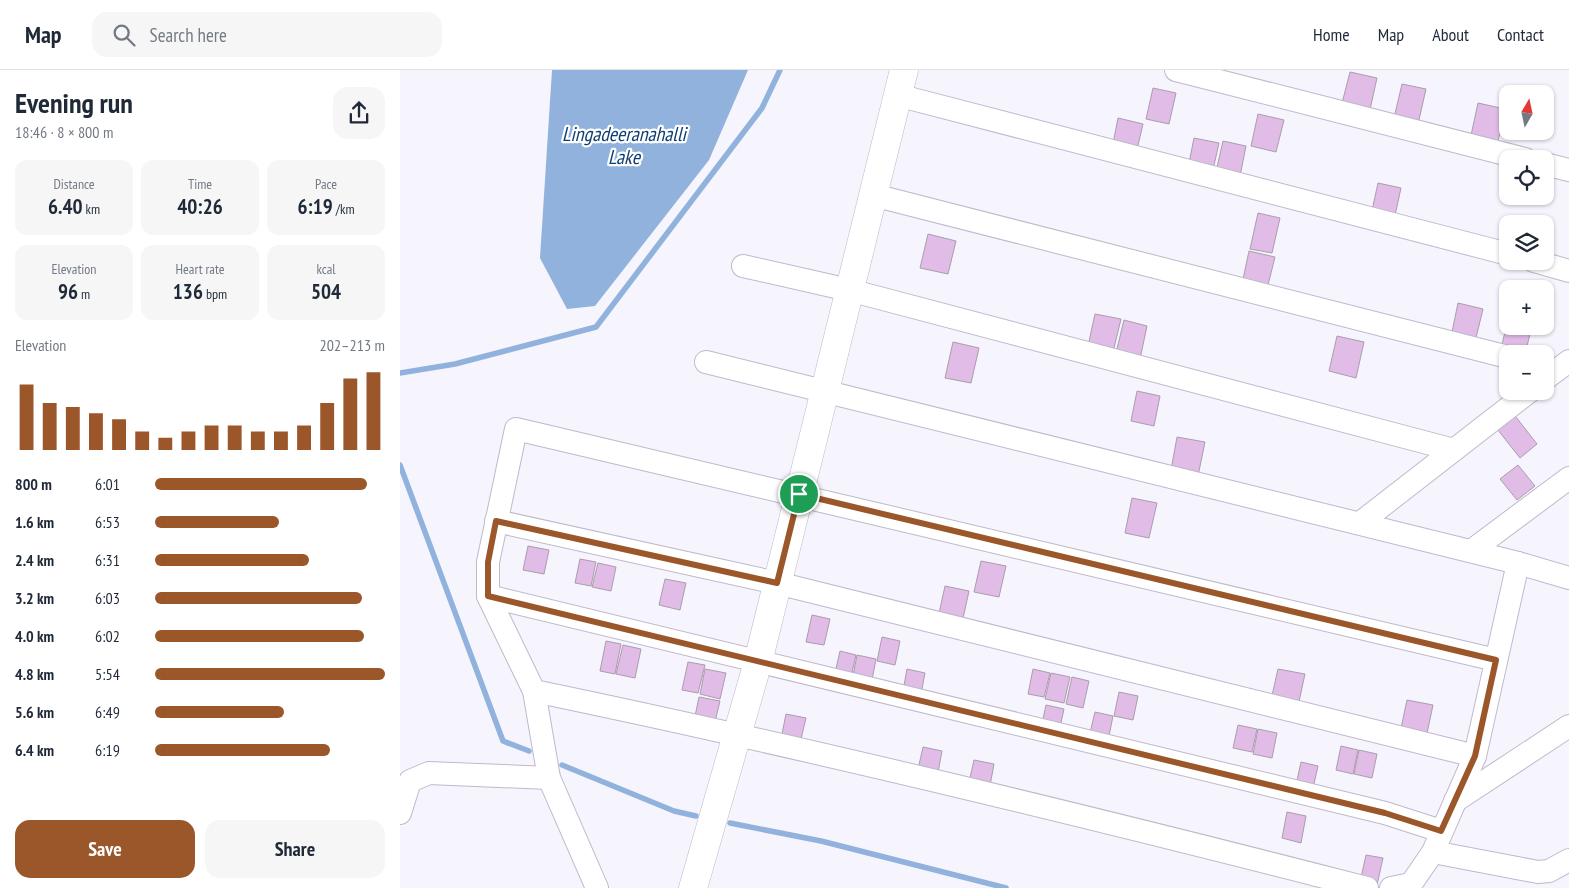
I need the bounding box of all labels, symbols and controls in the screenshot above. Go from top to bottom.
search box [92,12,442,57]
text: Map [25,19,62,50]
icon: search [110,21,138,49]
text: Search here [150,23,227,47]
text: Home [1313,23,1350,46]
text: Map [1378,23,1404,46]
text: About [1432,23,1469,46]
text: Contact [1497,23,1544,46]
text: Evening run [15,84,133,121]
north arrow [1499,85,1554,140]
map controls [1499,85,1554,400]
button: share [333,87,385,139]
water label: Lingadeeranahalli Lake [562,121,689,170]
text: 18:46 · 8 × 800 m [15,122,113,142]
button: locate [1499,150,1554,205]
text: Distance [53,175,95,193]
text: Time [188,175,212,193]
text: Pace [315,175,337,193]
text: 6.40 [48,193,83,220]
text: 40:26 [177,193,223,220]
text: 6:19 [297,193,333,220]
text: km [83,200,100,218]
text: /km [333,200,355,218]
button: layers [1499,215,1554,270]
text: Elevation [52,260,96,278]
text: Heart rate [176,260,224,278]
text: kcal [316,260,336,278]
text: 96 [58,278,78,305]
text: 136 [173,278,203,305]
text: 504 [311,278,341,305]
button: + [1499,280,1554,335]
text: m [78,285,90,303]
text: bpm [203,285,227,303]
text: Elevation [15,335,66,355]
text: 202–213 m [320,335,385,355]
button: − [1499,345,1554,400]
pin [778,473,820,515]
text: 800 m [15,474,52,494]
text: 6:01 [95,474,120,494]
icon: arrive [785,480,813,508]
text: 1.6 km [15,512,54,532]
text: 6:53 [95,512,120,532]
text: 2.4 km [15,550,54,570]
text: 6:31 [95,550,120,570]
text: 3.2 km [15,588,54,608]
text: 6:03 [95,588,120,608]
text: 4.0 km [15,626,54,646]
text: 6:02 [95,626,120,646]
text: 4.8 km [15,664,54,684]
text: 5:54 [95,664,120,684]
text: 5.6 km [15,702,54,722]
text: 6:49 [95,702,120,722]
text: 6.4 km [15,740,54,760]
text: 6:19 [95,740,120,760]
button: Save [15,820,195,878]
button: Share [205,820,385,878]

